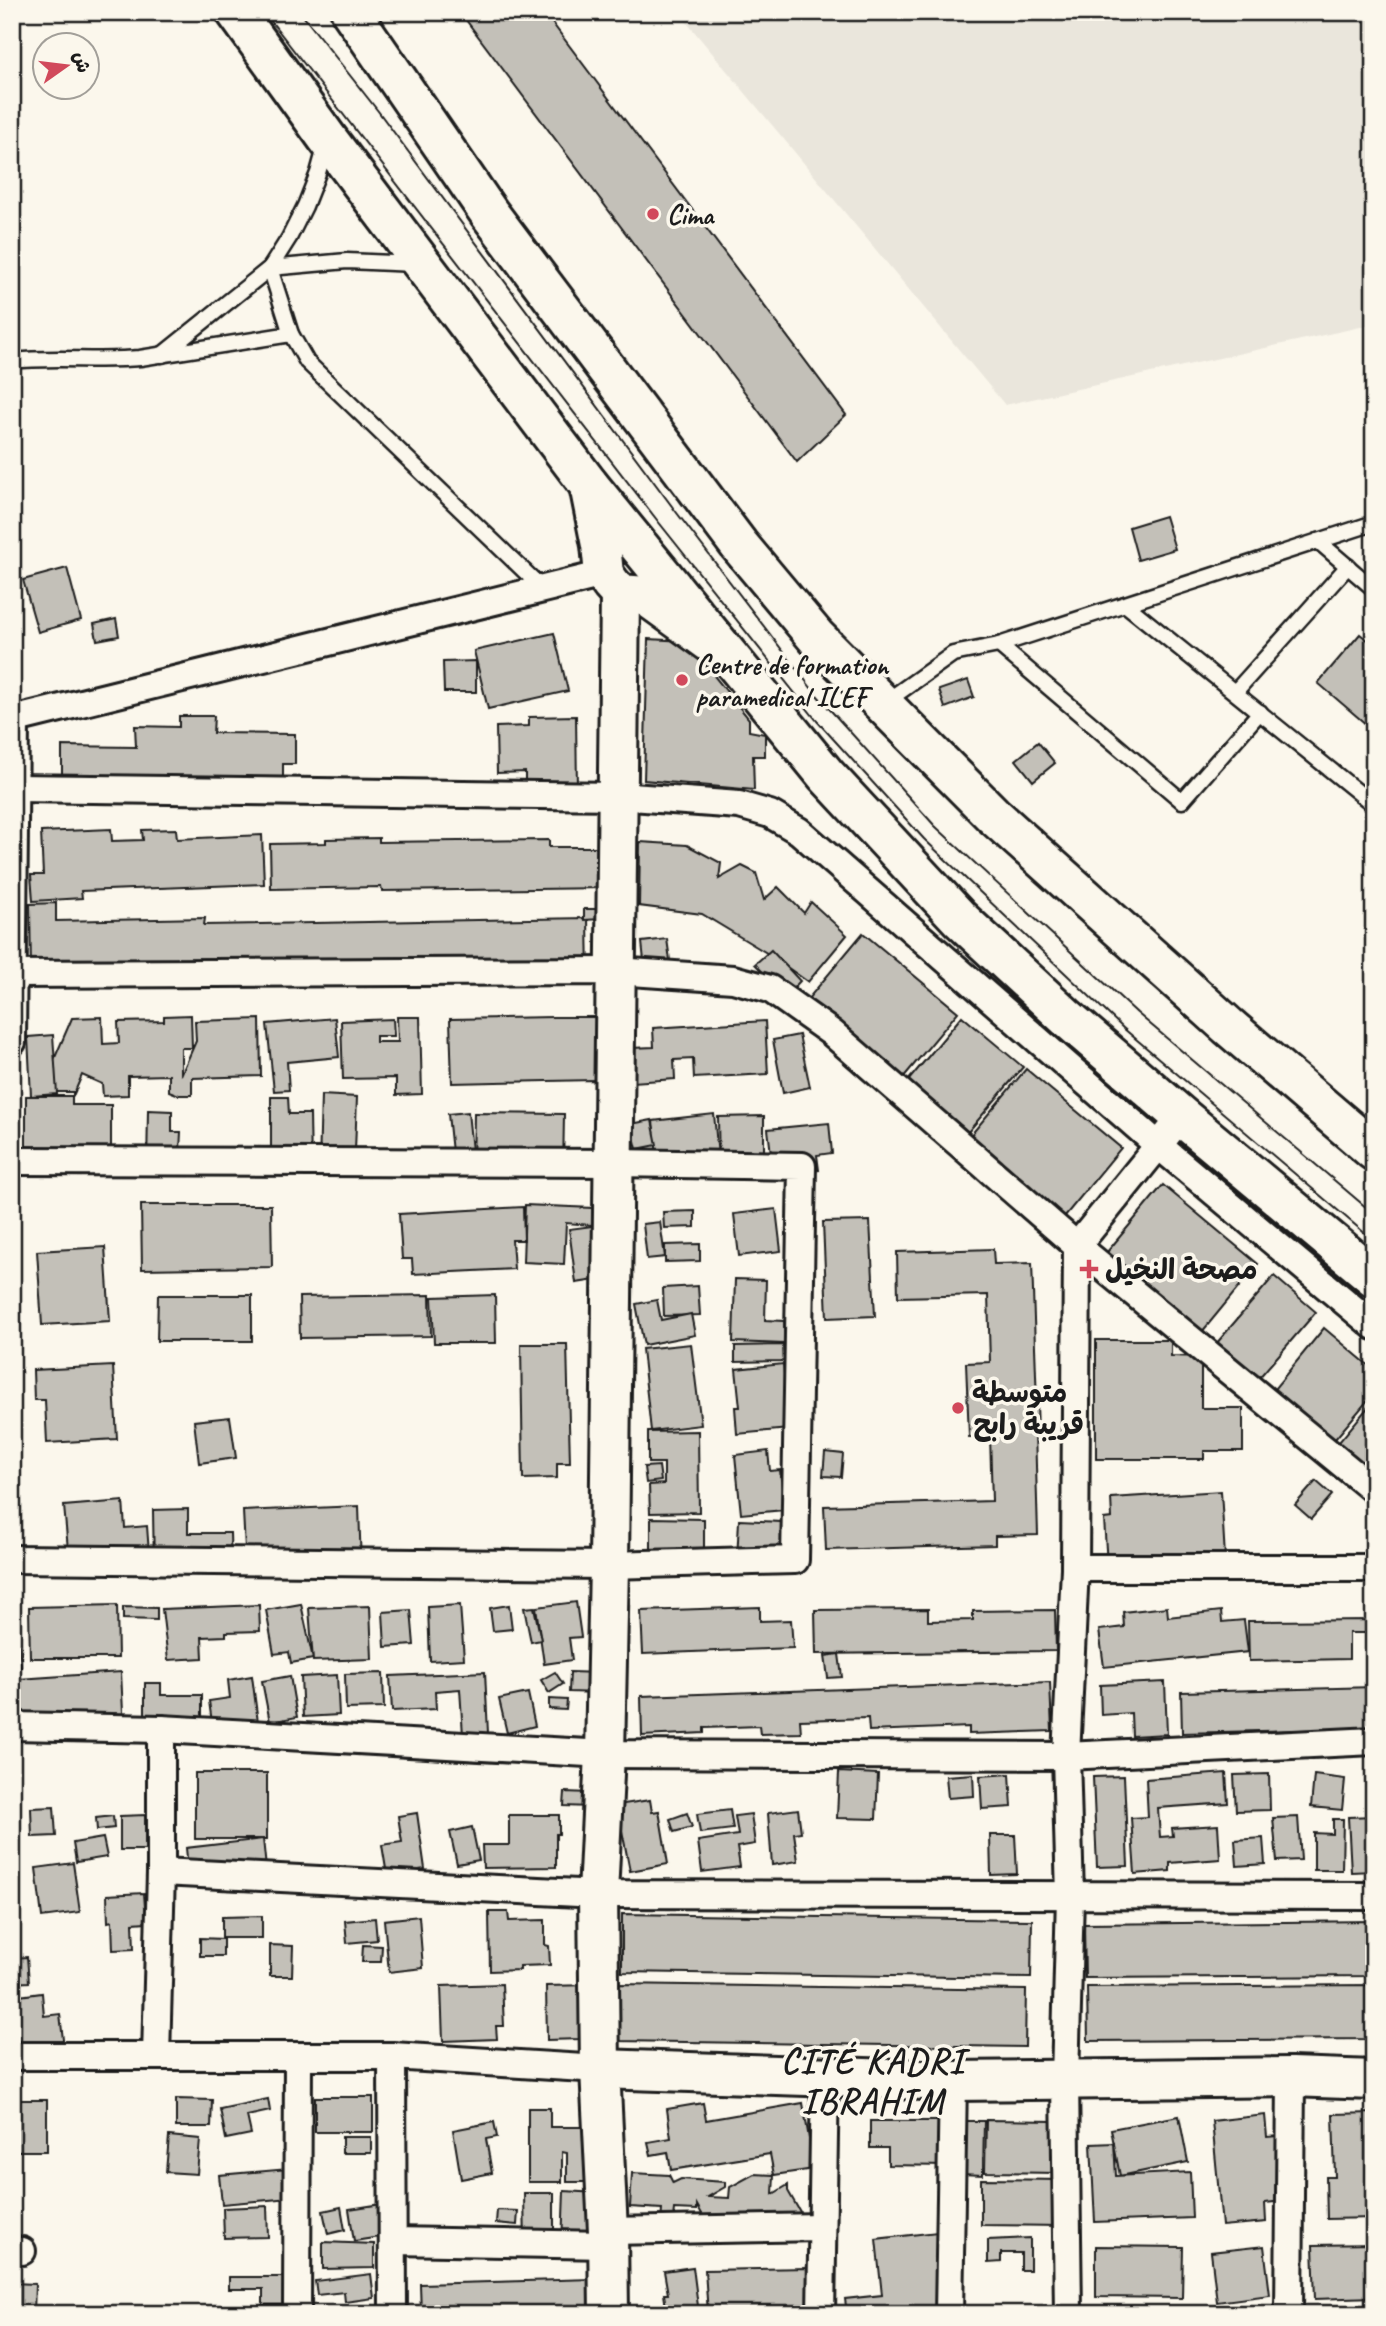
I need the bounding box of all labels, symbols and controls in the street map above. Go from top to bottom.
north arrow [32,32,102,102]
text: ش [67,49,96,75]
place label: Cima [667,197,716,232]
marker: Cima [645,206,661,222]
place label: Centre de formation paramedical ILEF [696,647,890,714]
marker: Centre de formation paramedical ILEF [674,672,690,688]
place label: مصحة النخيل [1105,1252,1258,1287]
marker: مصحة النخيل [1079,1259,1099,1279]
place label: متوسطة قريبة رابح [972,1375,1084,1442]
marker: متوسطة قريبة رابح [950,1400,966,1416]
district label: CITÉ KADRI IBRAHIM [781,2039,971,2124]

